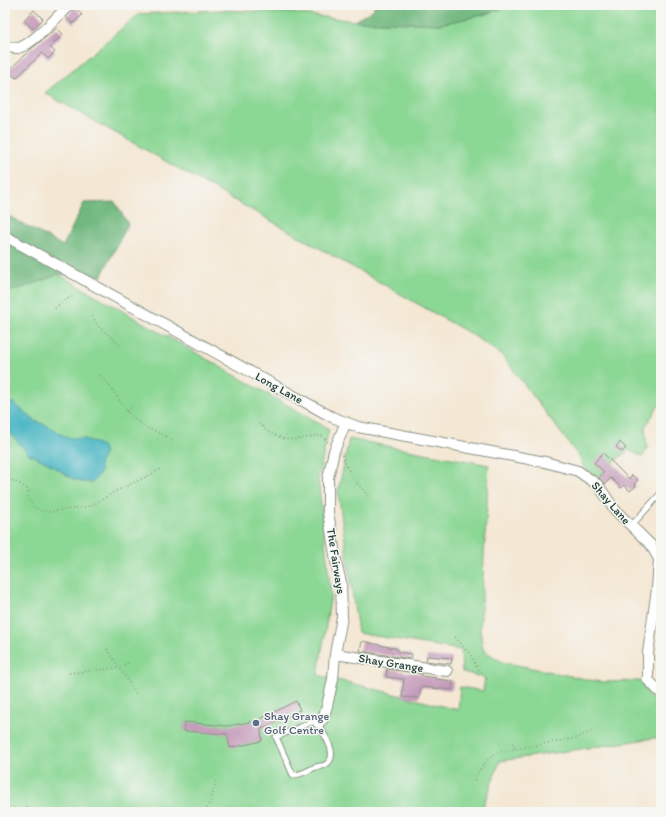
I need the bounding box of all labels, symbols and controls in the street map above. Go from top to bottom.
street label: Long Lane [253,369,305,407]
street label: Shay Lane [589,479,634,527]
street label: The Fairways [324,527,348,595]
street label: Shay Grange [358,651,425,675]
place label: Shay Grange Golf Centre [264,709,330,737]
marker: Shay Grange Golf Centre [251,718,261,728]

